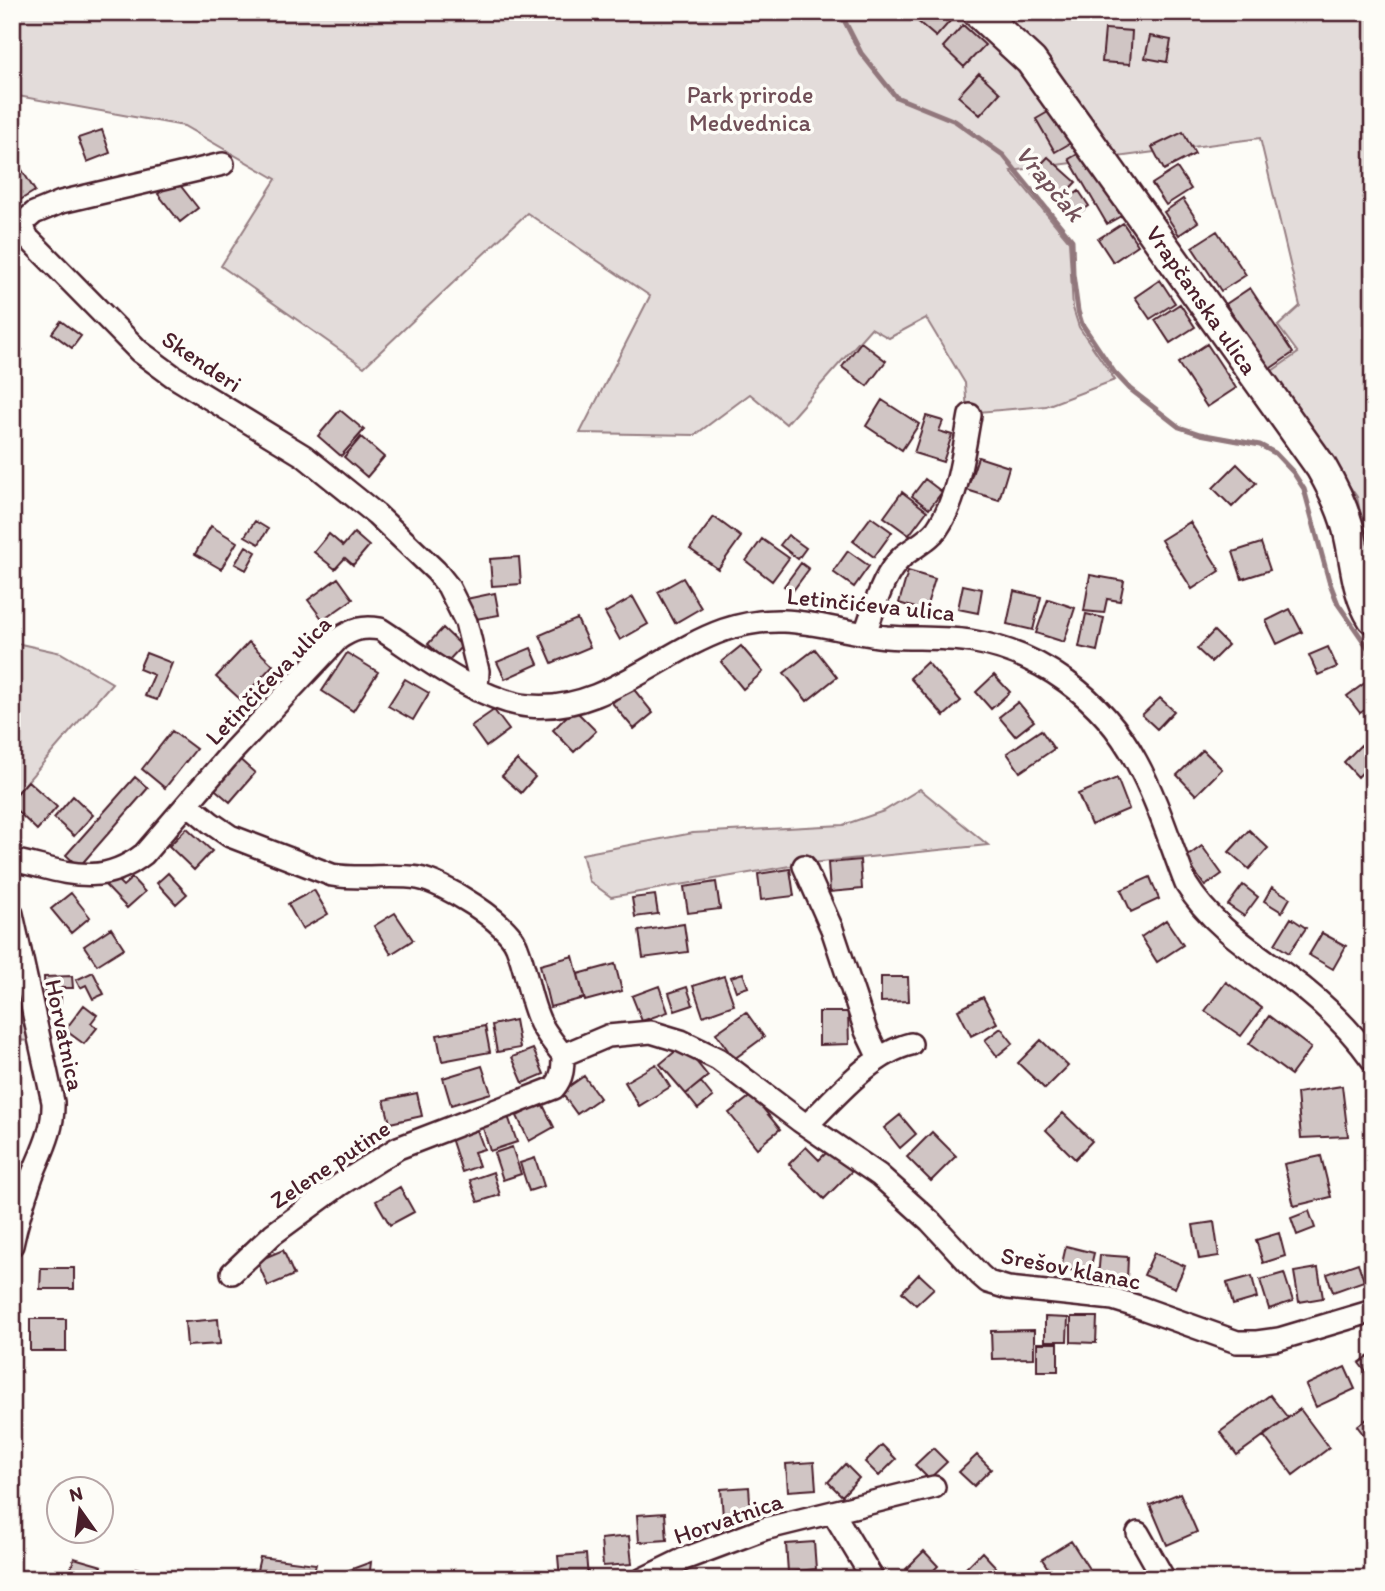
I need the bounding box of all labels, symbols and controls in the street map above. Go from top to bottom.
park label: Park prirode Medvednica [687,80,813,137]
water label: Vrapčak [1009,138,1092,229]
street label: Vrapčanska ulica [1140,220,1264,381]
street label: Skenderi [157,324,247,398]
street label: Letinčićeva ulica [785,581,957,627]
street label: Letinčićeva ulica [199,609,337,751]
street label: Horvatnica [39,976,91,1094]
street label: Zelene putine [264,1113,396,1215]
street label: Srešov klanac [999,1240,1143,1296]
north arrow [46,1476,116,1546]
text: N [67,1481,85,1507]
street label: Horvatnica [670,1486,787,1550]

